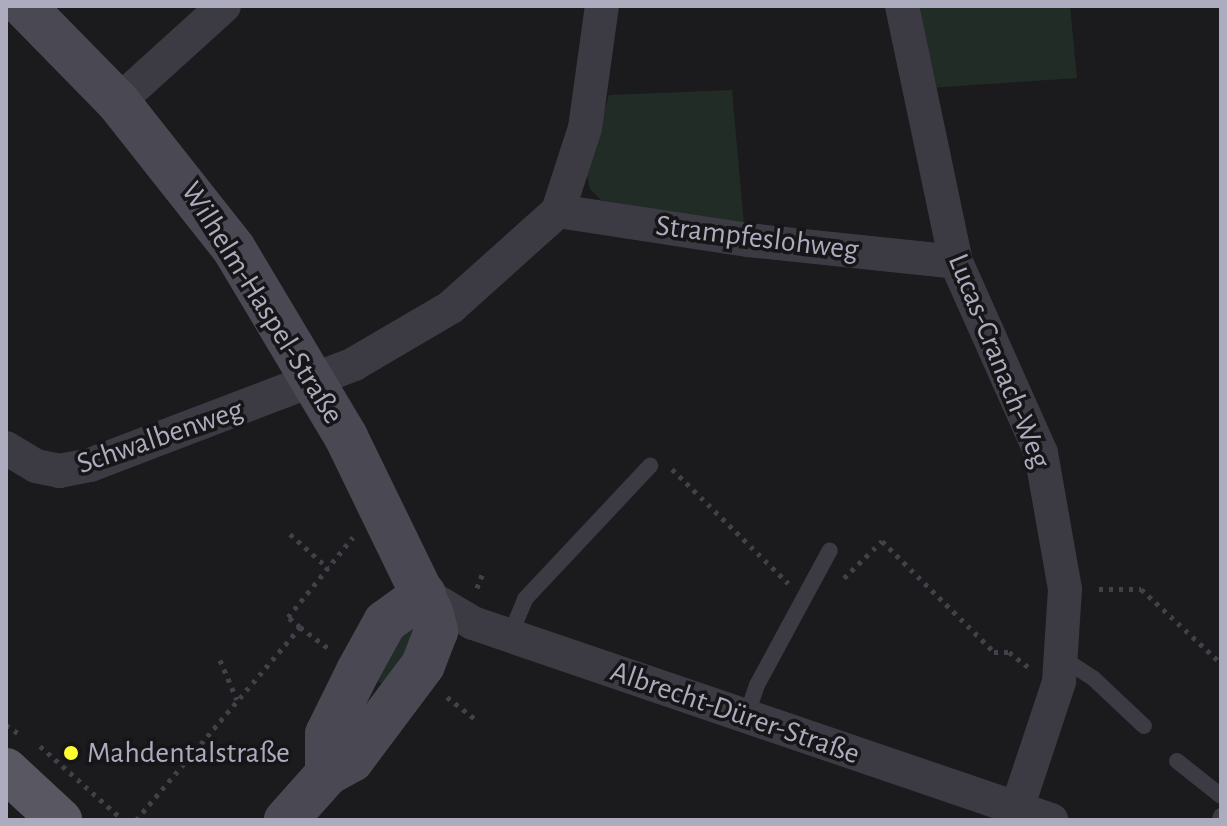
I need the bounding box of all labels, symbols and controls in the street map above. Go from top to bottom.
street label: Wilhelm-Haspel-Straße [173,175,351,431]
street label: Strampfeslohweg [654,208,860,268]
street label: Lucas-Cranach-Weg [940,249,1058,473]
street label: Schwalbenweg [72,392,248,482]
street label: Albrecht-Dürer-Straße [606,653,864,773]
place label: Mahdentalstraße [87,735,290,771]
marker: Mahdentalstraße [62,744,80,762]

